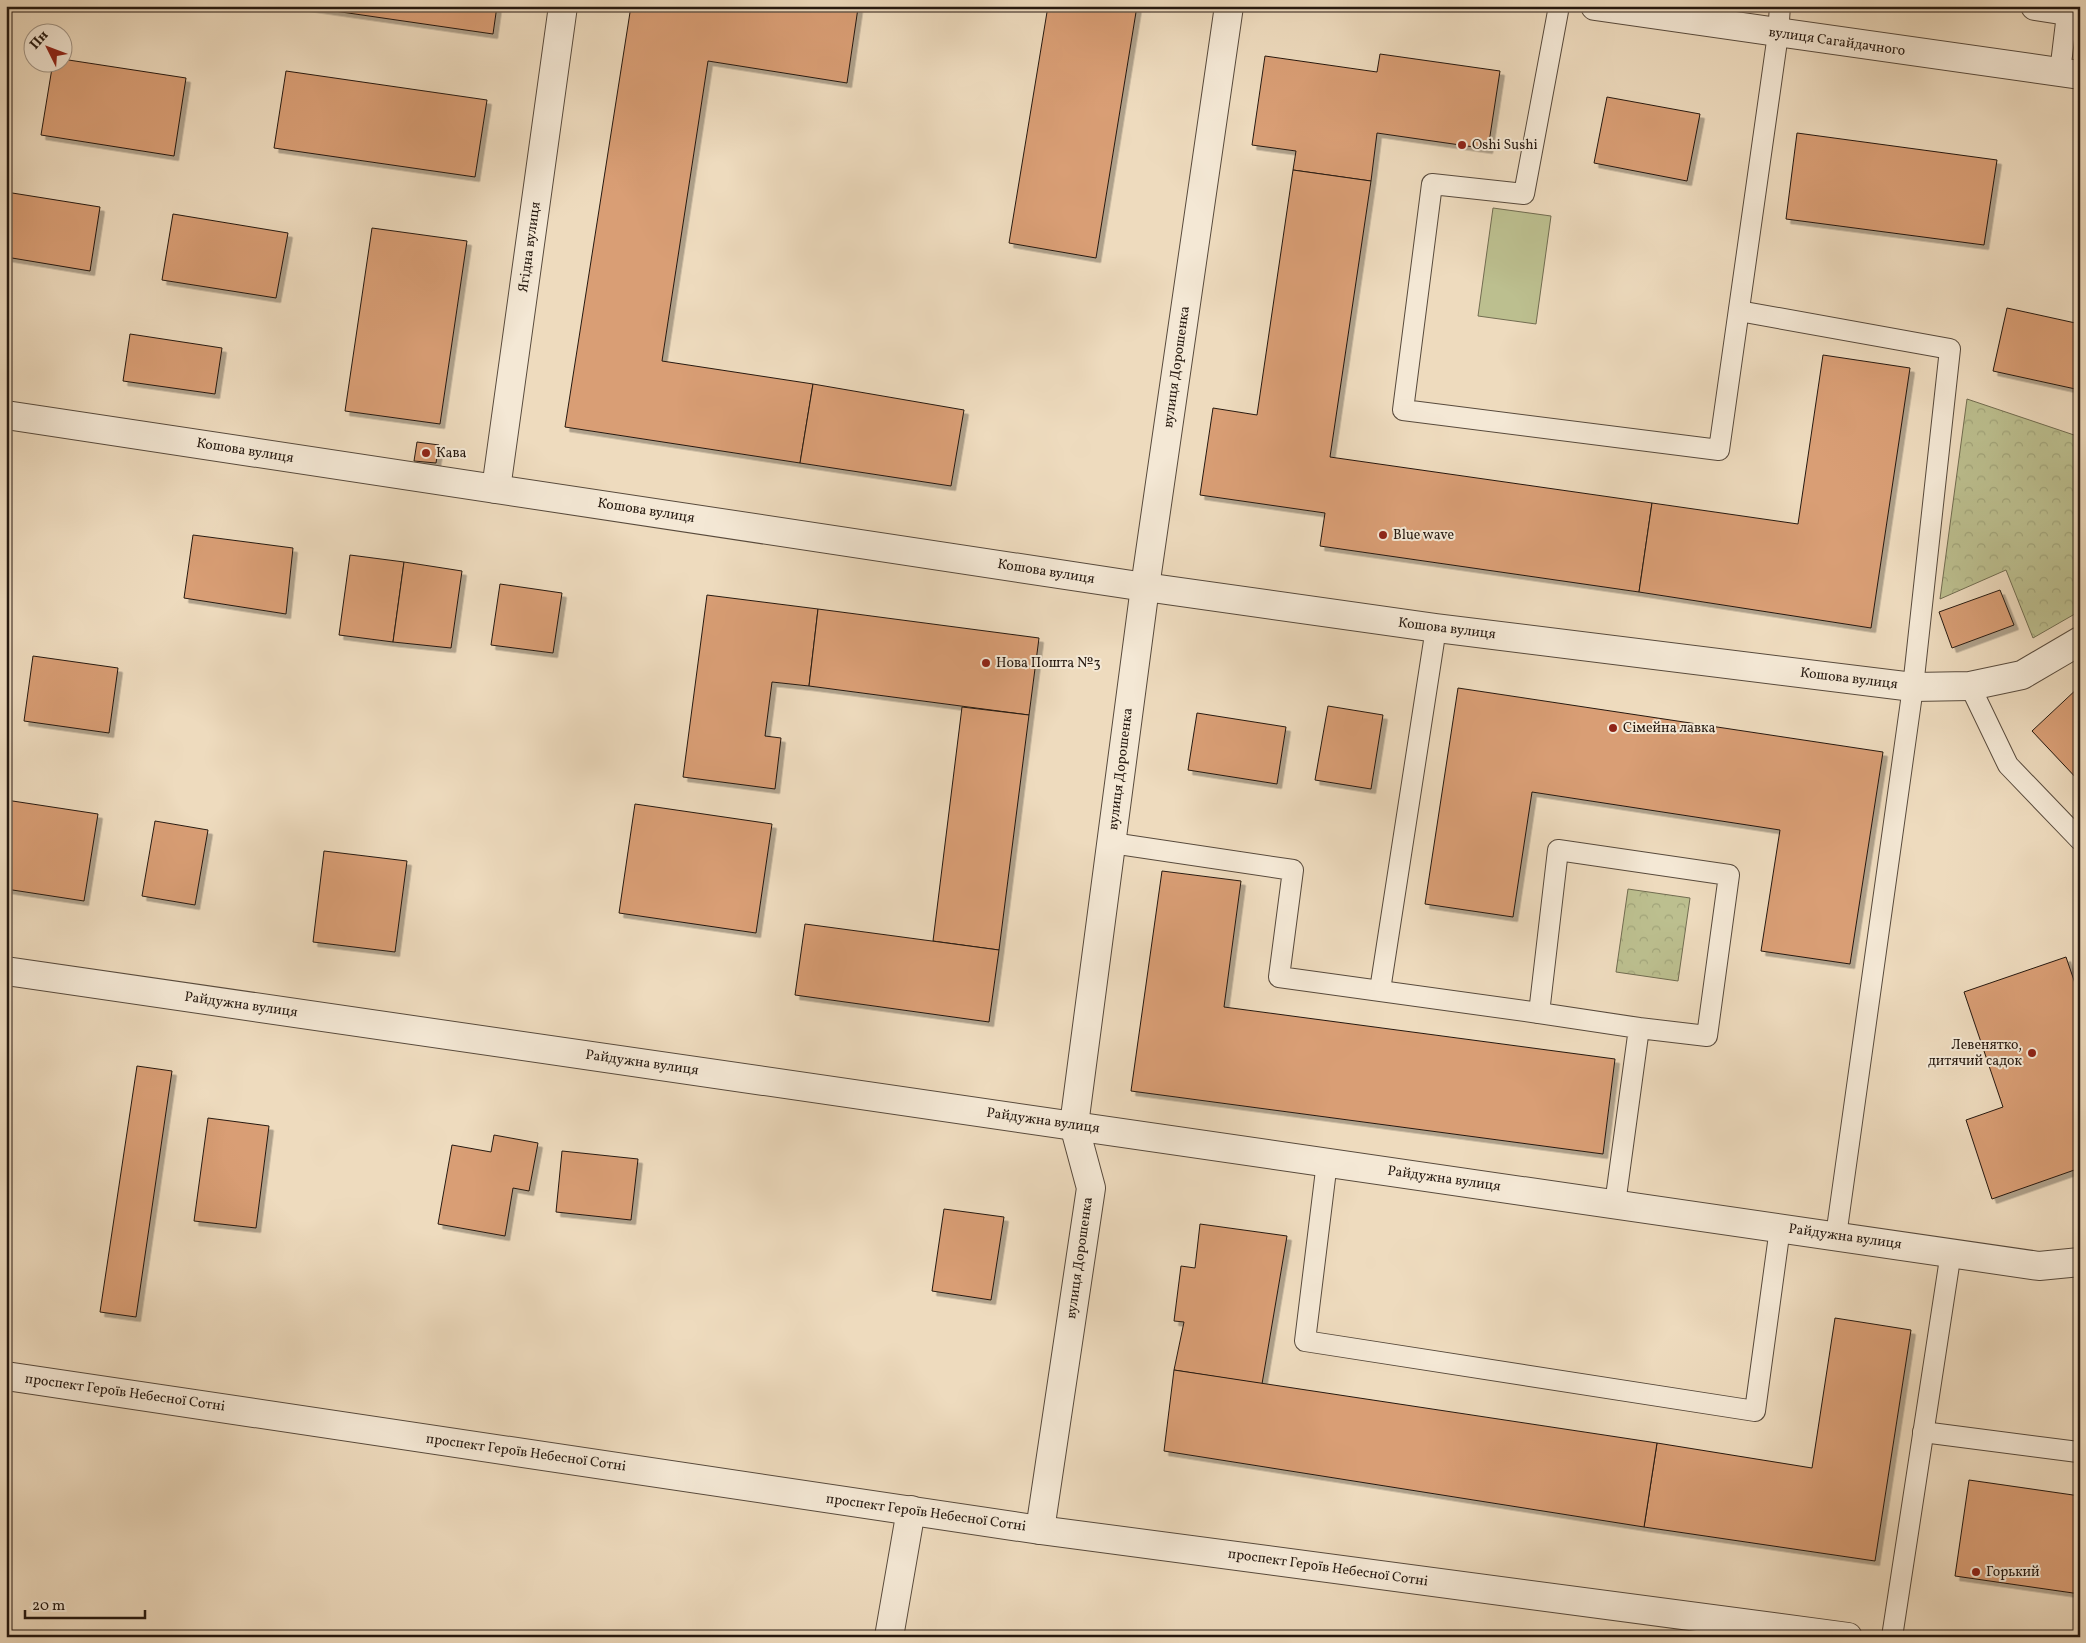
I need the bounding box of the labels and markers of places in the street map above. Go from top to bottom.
place label: Oshi Sushi [1472,136,1538,155]
marker: Oshi Sushi [1456,139,1468,151]
place label: Кава [436,444,467,463]
marker: Кава [420,447,432,459]
place label: Blue wave [1393,526,1454,545]
marker: Blue wave [1377,529,1389,541]
place label: Нова Пошта №3 [996,654,1101,673]
marker: Нова Пошта №3 [980,657,992,669]
place label: Сімейна лавка [1623,719,1716,738]
marker: Сімейна лавка [1607,722,1619,734]
place label: Левенятко, дитячий садок [1928,1036,2023,1071]
marker: Левенятко, дитячий садок [2026,1047,2038,1059]
place label: Горький [1986,1563,2040,1582]
marker: Горький [1970,1566,1982,1578]

